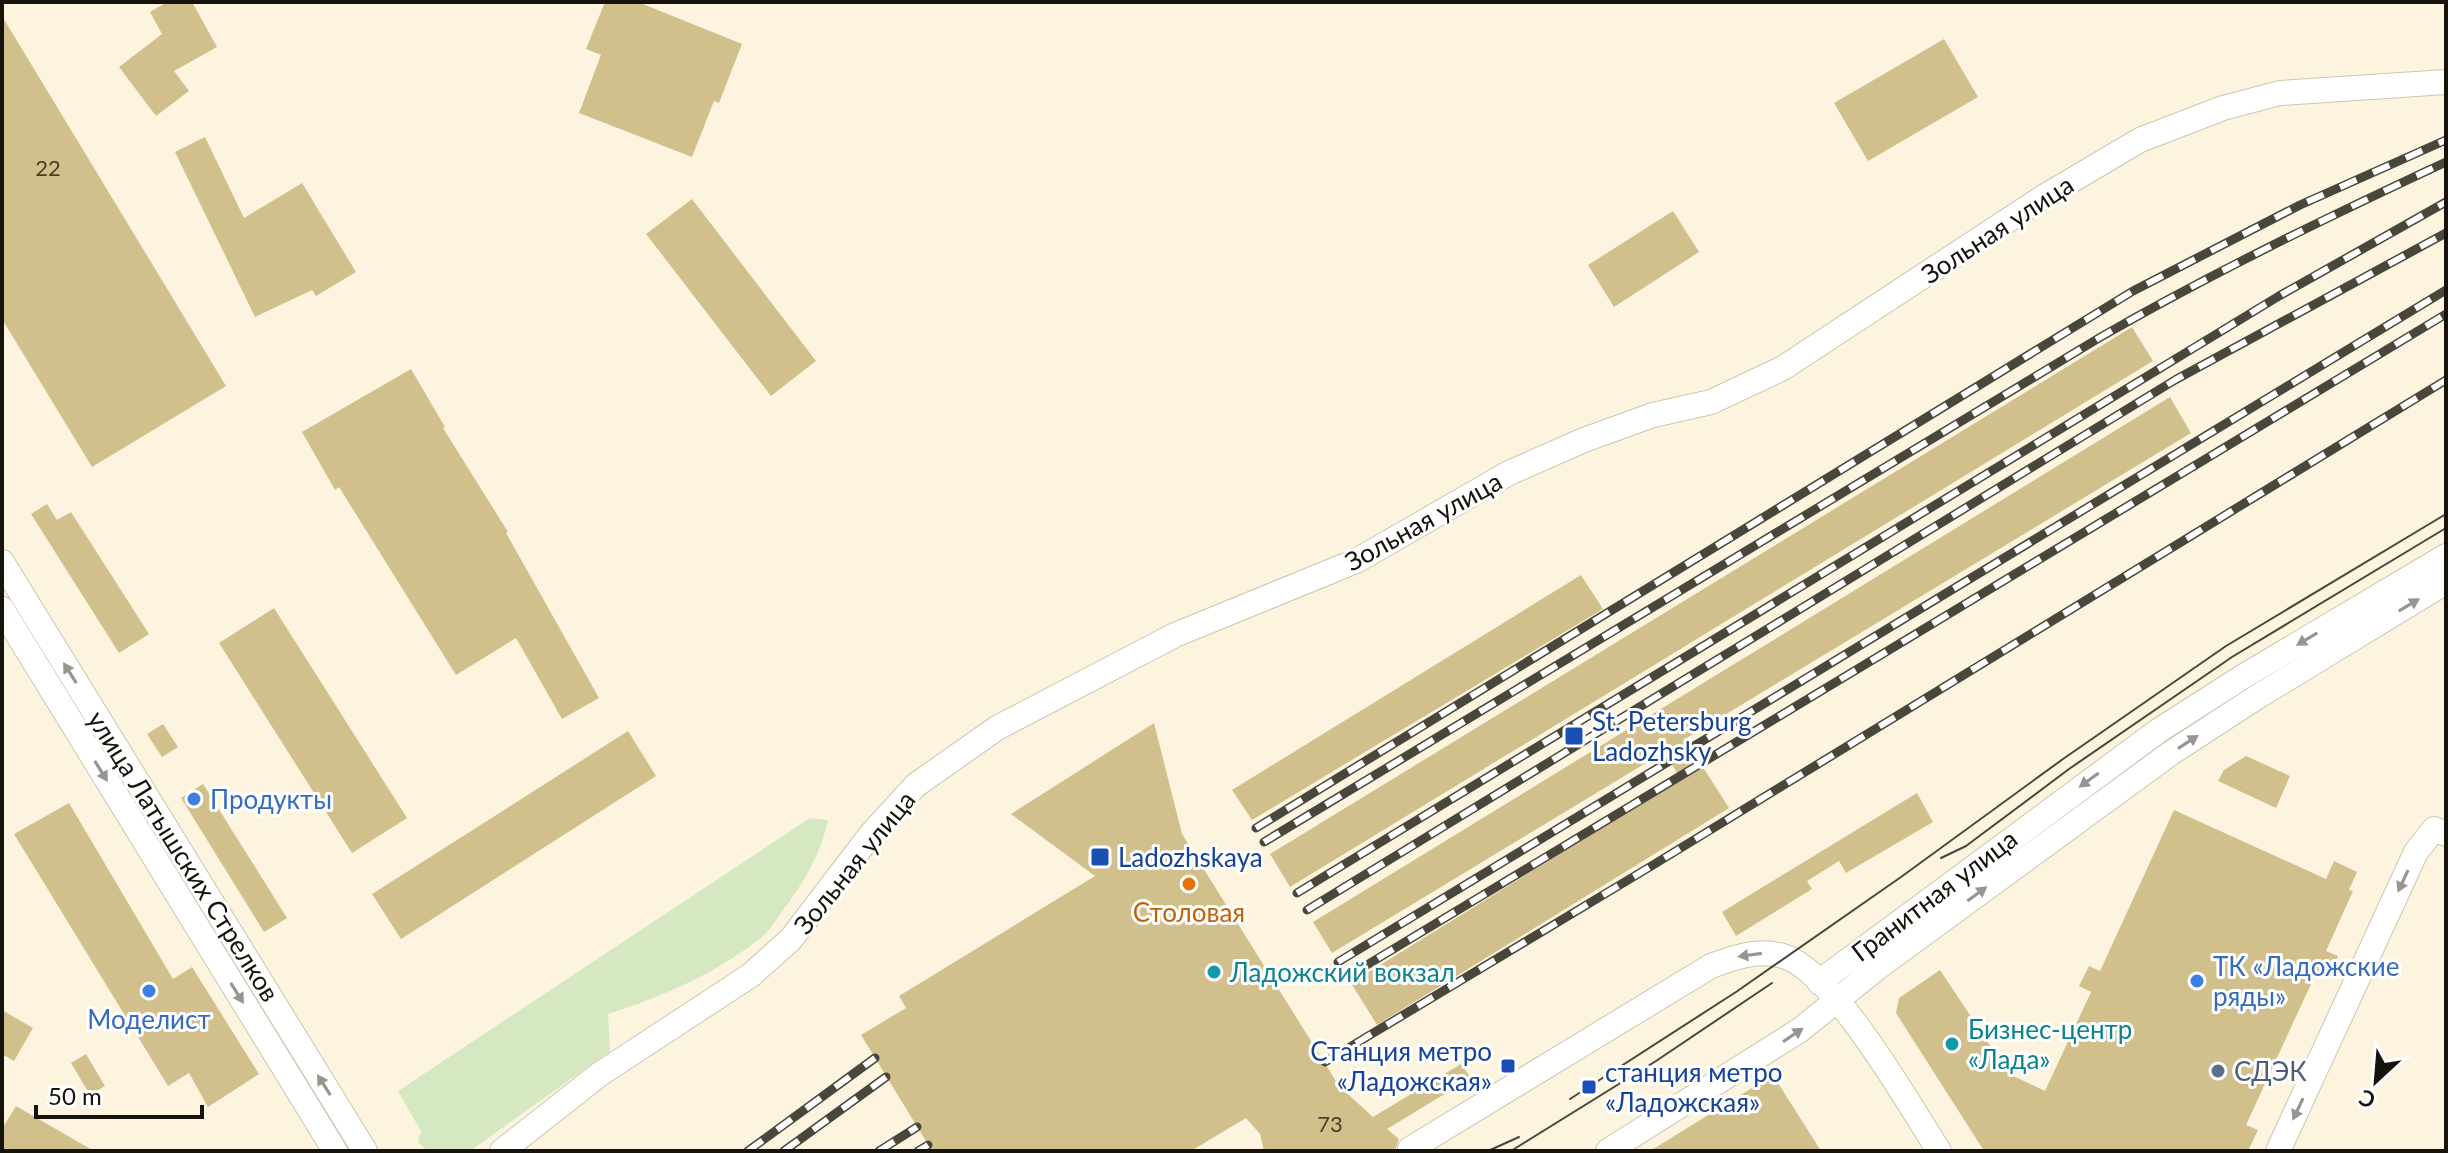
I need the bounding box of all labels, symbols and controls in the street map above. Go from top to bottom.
house number: 22 [35,154,61,181]
street label: Зольная улица [1915,168,2079,290]
street label: Зольная улица [1339,465,1507,577]
one-way arrow [2398,598,2420,612]
one-way arrow [2296,632,2318,646]
one-way arrow [64,662,78,684]
street label: улица Латышских Стрелков [81,705,287,1007]
place label: St. Petersburg Ladozhsky [1592,705,1752,767]
marker: St. Petersburg Ladozhsky [1563,725,1585,747]
one-way arrow [2177,735,2199,750]
one-way arrow [94,760,108,782]
one-way arrow [2078,772,2099,788]
place label: Продукты [210,783,332,815]
street label: Зольная улица [787,784,921,940]
marker: Продукты [185,790,203,808]
street label: Гранитная улица [1845,822,2023,968]
place label: Ladozhskaya [1118,841,1263,873]
marker: Ladozhskaya [1089,846,1111,868]
one-way arrow [2396,870,2410,893]
marker: Столовая [1180,875,1198,893]
one-way arrow [1967,886,1987,902]
place label: Столовая [1133,896,1245,928]
one-way arrow [1737,949,1762,962]
place label: ТК «Ладожские ряды» [2213,950,2399,1012]
place label: Ладожский вокзал [1229,956,1455,988]
marker: Ладожский вокзал [1205,963,1223,981]
marker: ТК «Ладожские ряды» [2188,972,2206,990]
marker: Моделист [140,982,158,1000]
one-way arrow [230,982,244,1004]
place label: Моделист [87,1003,211,1035]
place label: Бизнес-центр «Лада» [1968,1013,2132,1075]
one-way arrow [1782,1027,1803,1042]
place label: Станция метро «Ладожская» [1310,1035,1492,1097]
marker: Бизнес-центр «Лада» [1943,1035,1961,1053]
north arrow [2336,1041,2416,1121]
place label: СДЭК [2234,1055,2307,1087]
place label: станция метро «Ладожская» [1605,1056,1782,1118]
marker: Станция метро «Ладожская» [1499,1057,1517,1075]
marker: СДЭК [2209,1062,2227,1080]
scale bar [36,1069,202,1119]
one-way arrow [318,1074,332,1096]
marker: станция метро «Ладожская» [1580,1078,1598,1096]
text: 50 m [48,1081,102,1110]
text: С [2354,1084,2379,1115]
one-way arrow [2291,1097,2305,1120]
house number: 73 [1317,1110,1343,1137]

